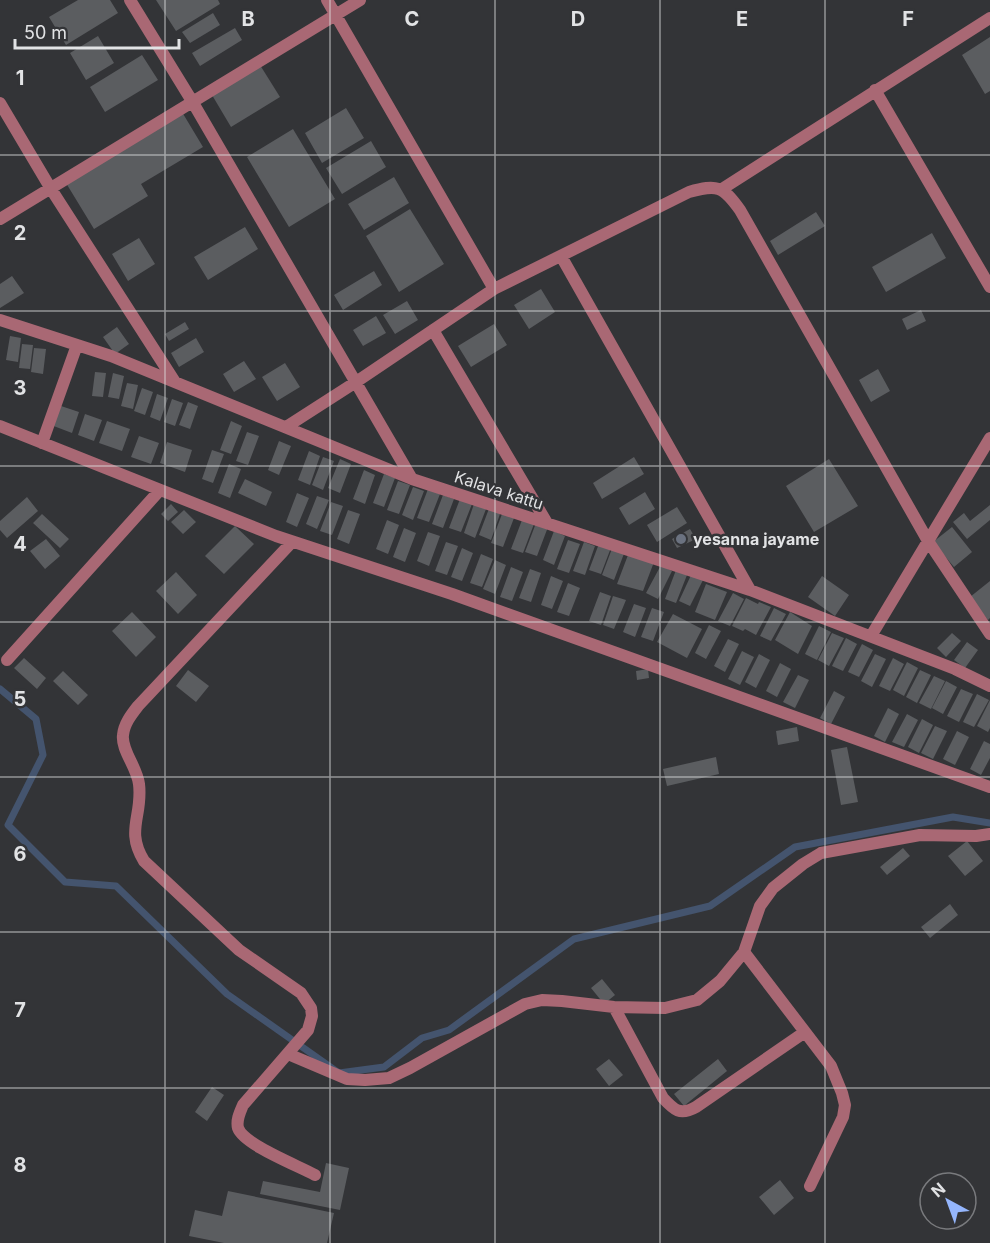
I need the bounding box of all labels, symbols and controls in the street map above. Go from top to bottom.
text: B [241,7,255,31]
text: C [405,7,419,31]
text: D [571,7,585,31]
text: E [736,7,748,31]
text: F [902,7,914,31]
scale bar [15,12,178,50]
text: 50 m [24,22,67,43]
text: 1 [16,66,24,90]
text: 2 [14,221,26,245]
text: 3 [14,376,26,400]
street label: Kalava kattu [452,466,546,514]
place label: yesanna jayame [693,529,819,549]
text: 4 [13,532,27,556]
marker: yesanna jayame [674,532,688,546]
text: 5 [14,687,26,711]
text: 6 [14,842,27,866]
text: 7 [14,998,26,1022]
text: 8 [13,1153,27,1177]
north arrow [918,1171,978,1231]
text: N [927,1178,949,1201]

